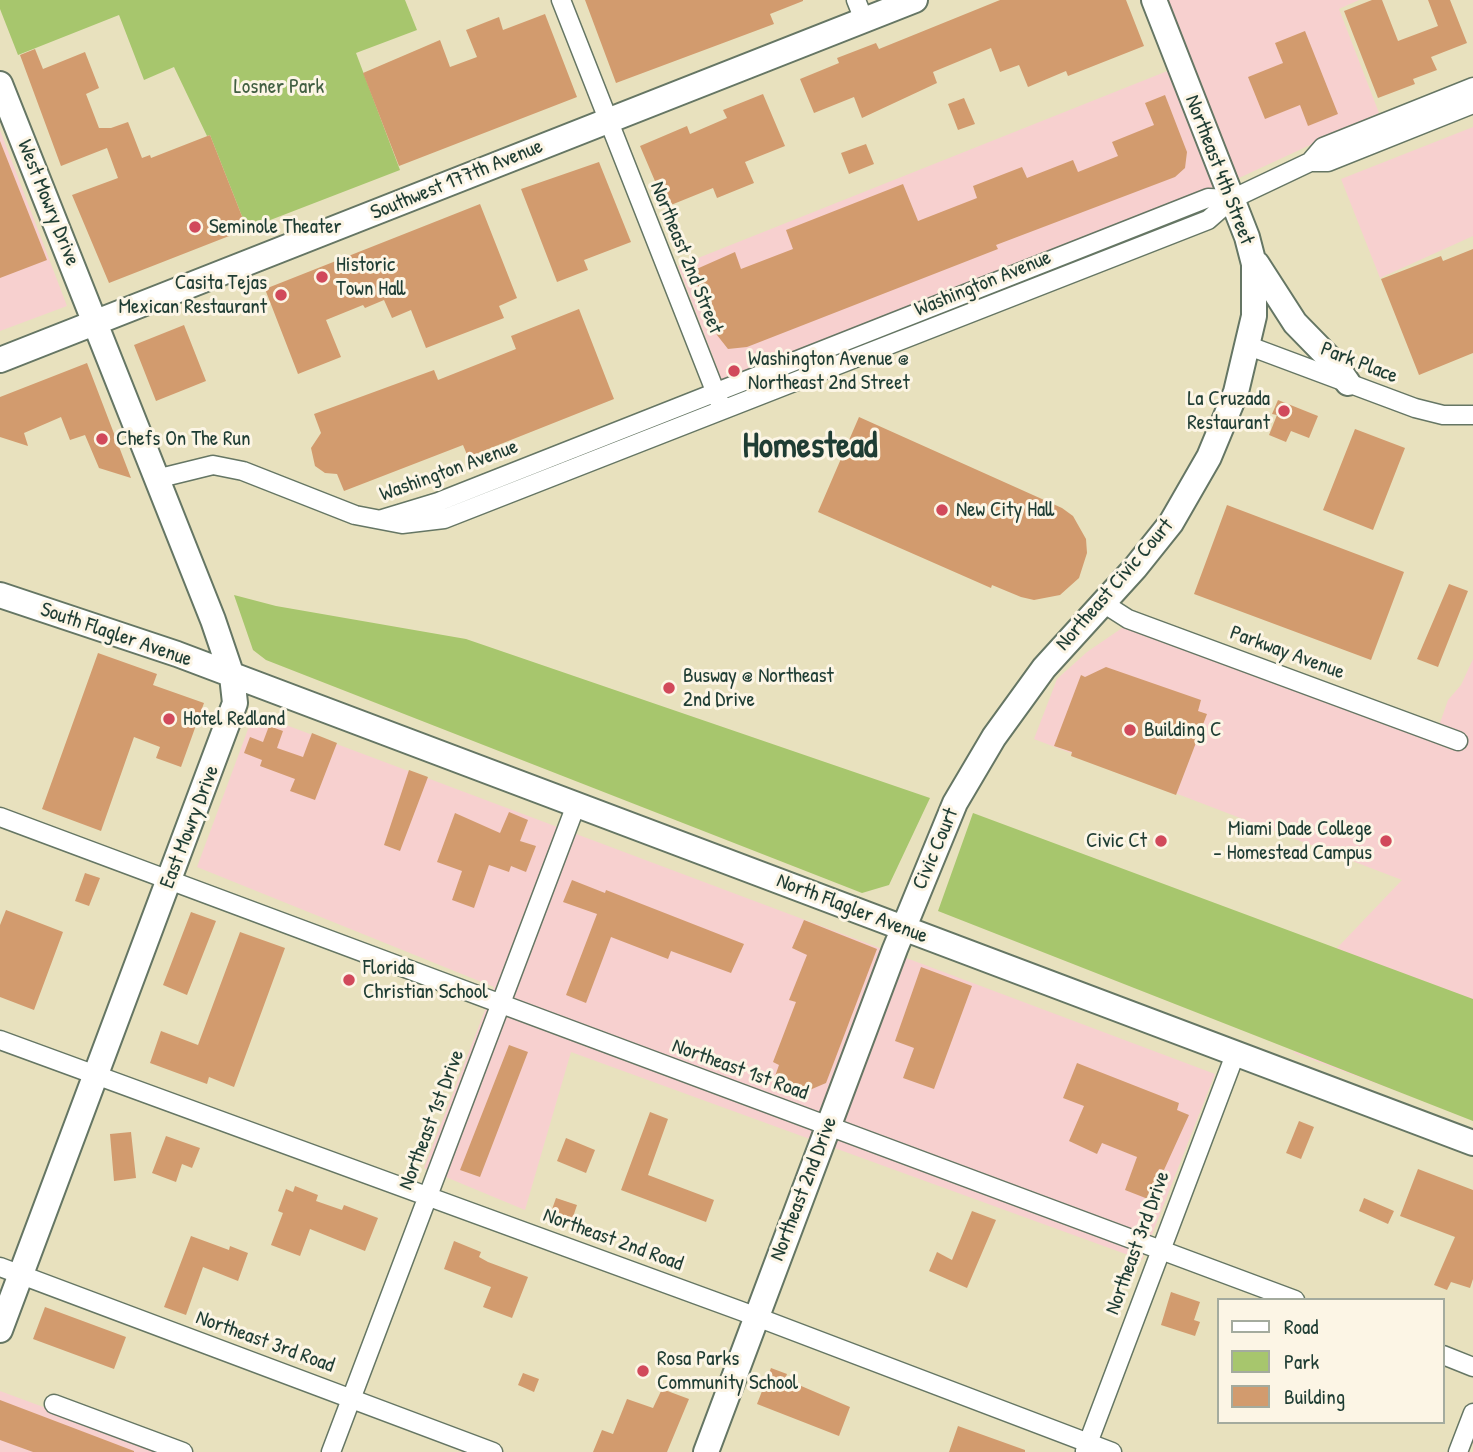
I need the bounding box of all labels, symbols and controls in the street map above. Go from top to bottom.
park label: Losner Park [234,74,324,100]
street label: Northeast 4th Street [1179,92,1259,248]
street label: Southwest 177th Avenue [367,134,547,226]
street label: West Mowry Drive [11,136,85,270]
street label: Northeast 2nd Street [644,178,728,338]
place label: Seminole Theater [209,214,342,240]
marker: Seminole Theater [187,219,203,235]
street label: Washington Avenue [911,245,1055,323]
place label: Historic Town Hall [336,252,405,302]
marker: Historic Town Hall [314,269,330,285]
place label: Casita Tejas Mexican Restaurant [118,270,267,320]
marker: Casita Tejas Mexican Restaurant [273,287,289,303]
street label: Park Place [1317,337,1401,389]
place label: Washington Avenue @ Northeast 2nd Street [748,346,910,396]
marker: Washington Avenue @ Northeast 2nd Street [726,363,742,379]
place label: La Cruzada Restaurant [1187,386,1270,436]
marker: La Cruzada Restaurant [1276,403,1292,419]
place label: Chefs On The Run [116,426,250,452]
district label: Homestead [742,427,878,469]
marker: Chefs On The Run [94,431,110,447]
street label: Washington Avenue [377,434,521,508]
place label: New City Hall [956,497,1054,523]
marker: New City Hall [934,502,950,518]
street label: Northeast Civic Court [1051,514,1179,656]
street label: South Flagler Avenue [37,597,195,673]
street label: Parkway Avenue [1226,621,1348,685]
place label: Busway @ Northeast 2nd Drive [683,663,834,713]
marker: Busway @ Northeast 2nd Drive [661,680,677,696]
place label: Hotel Redland [183,706,285,732]
marker: Hotel Redland [161,711,177,727]
place label: Building C [1144,717,1221,743]
marker: Building C [1122,722,1138,738]
street label: East Mowry Drive [155,762,225,892]
street label: Civic Court [908,805,964,893]
place label: Miami Dade College - Homestead Campus [1213,816,1372,866]
place label: Civic Ct [1086,828,1147,854]
marker: Civic Ct [1153,833,1169,849]
marker: Miami Dade College - Homestead Campus [1378,833,1394,849]
street label: North Flagler Avenue [773,869,931,949]
place label: Florida Christian School [363,955,488,1005]
marker: Florida Christian School [341,972,357,988]
street label: Northeast 1st Road [669,1034,811,1106]
street label: Northeast 1st Drive [394,1047,470,1193]
street label: Northeast 2nd Drive [765,1113,843,1265]
street label: Northeast 3rd Drive [1100,1168,1176,1318]
street label: Northeast 2nd Road [540,1203,686,1277]
legend [1218,1298,1445,1424]
street label: Northeast 3rd Road [192,1305,338,1379]
text: Road [1284,1312,1318,1341]
place label: Rosa Parks Community School [657,1346,798,1396]
text: Park [1284,1347,1319,1376]
marker: Rosa Parks Community School [635,1363,651,1379]
text: Building [1284,1382,1345,1411]

